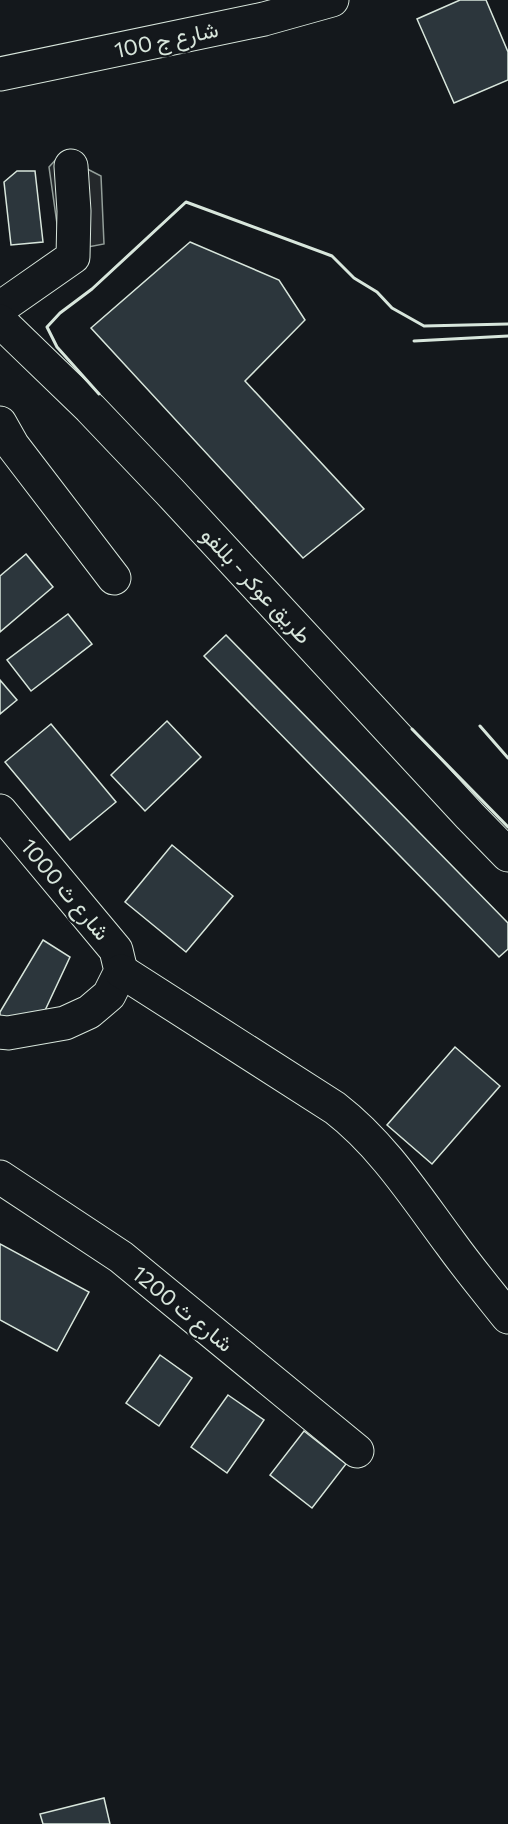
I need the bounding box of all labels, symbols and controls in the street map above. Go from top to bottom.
street label: شارع ج 100 [112,15,221,65]
street label: طريق عوكر - بللفو [195,521,318,649]
street label: شارع ث 1000 [14,833,116,947]
street label: شارع ث 1200 [126,1259,239,1358]

